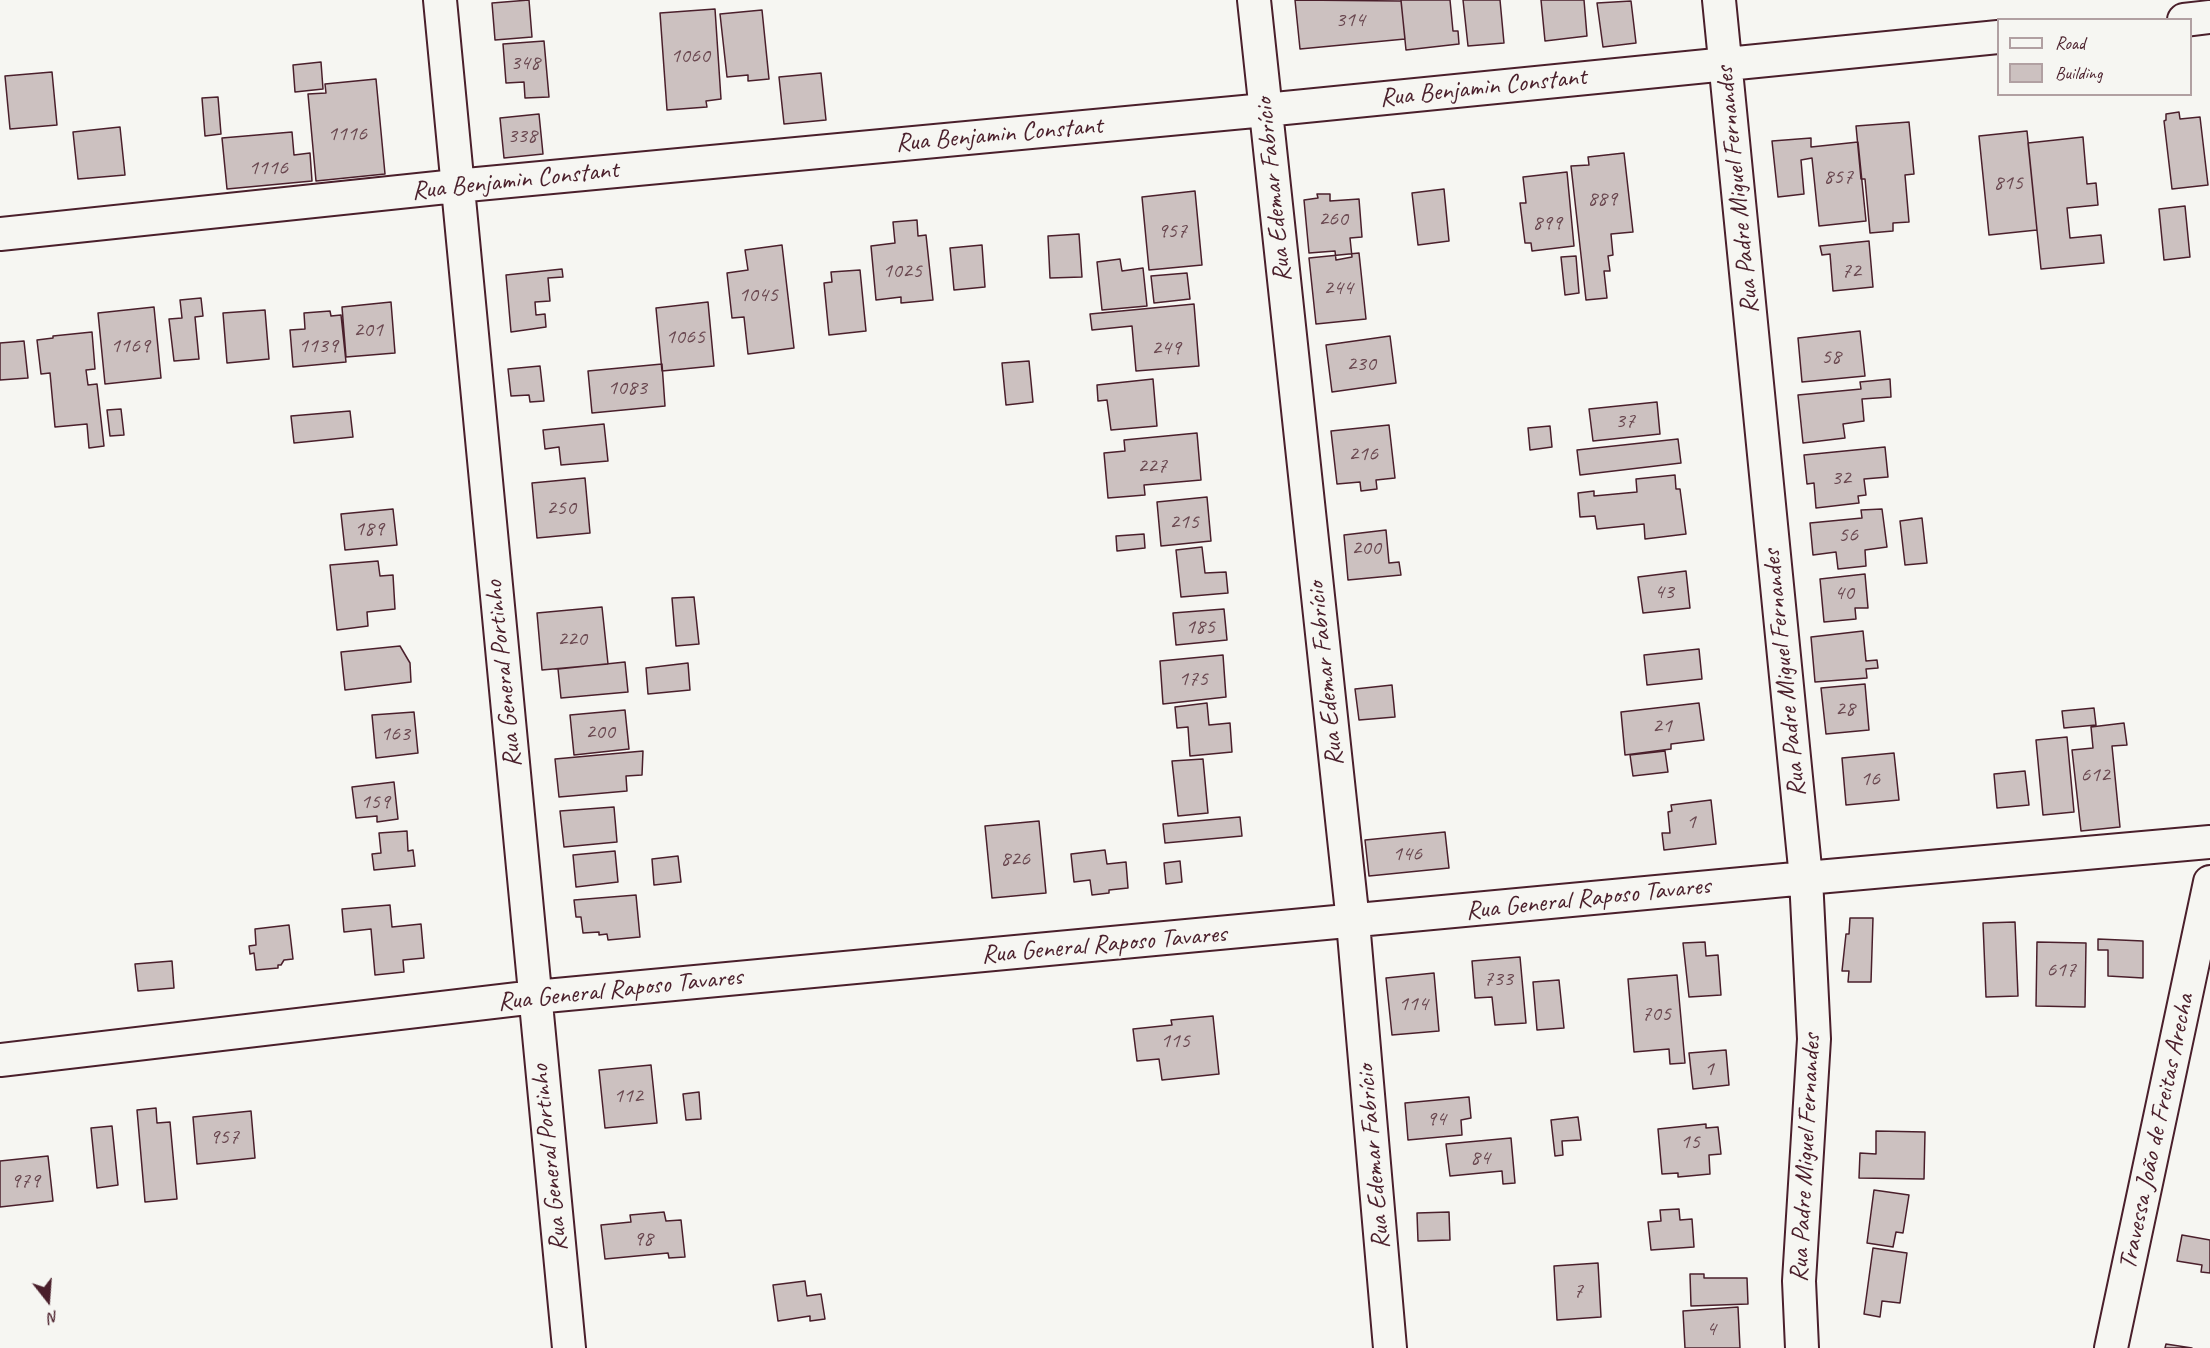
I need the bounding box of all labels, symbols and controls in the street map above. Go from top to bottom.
house number: 314 [1335,7,1365,33]
legend [1997,18,2192,96]
text: Road [2055,32,2085,54]
house number: 1060 [670,43,710,69]
house number: 348 [510,50,540,76]
street label: Rua Benjamin Constant [1378,62,1588,114]
text: Building [2055,62,2102,84]
street label: Rua Padre Miguel Fernandes [1709,65,1767,315]
street label: Rua Edemar Fabrício [1249,96,1299,284]
street label: Rua Benjamin Constant [894,110,1104,160]
house number: 1116 [327,121,367,147]
house number: 338 [507,123,537,149]
house number: 1116 [248,155,288,181]
street label: Rua Benjamin Constant [410,155,620,207]
house number: 857 [1823,164,1853,190]
house number: 815 [1993,170,2023,196]
house number: 889 [1587,186,1617,212]
house number: 260 [1318,206,1348,232]
house number: 899 [1532,210,1562,236]
house number: 957 [1157,218,1187,244]
house number: 1025 [882,258,922,284]
house number: 72 [1841,258,1861,284]
house number: 244 [1323,275,1353,301]
house number: 1045 [738,282,778,308]
house number: 201 [353,317,383,343]
house number: 1065 [665,324,705,350]
house number: 1169 [110,333,150,359]
house number: 1139 [298,333,338,359]
house number: 249 [1151,335,1181,361]
house number: 58 [1821,344,1841,370]
house number: 230 [1346,351,1376,377]
house number: 1083 [607,375,647,401]
house number: 37 [1615,408,1635,434]
house number: 216 [1348,441,1378,467]
house number: 227 [1137,453,1167,479]
house number: 32 [1831,465,1851,491]
house number: 250 [546,495,576,521]
house number: 215 [1169,509,1199,535]
house number: 189 [354,516,384,542]
house number: 56 [1838,522,1858,548]
house number: 200 [1351,535,1381,561]
street label: Rua Padre Miguel Fernandes [1756,548,1814,798]
street label: Rua General Portinho [479,579,529,769]
house number: 43 [1654,579,1674,605]
street label: Rua Edemar Fabrício [1301,580,1351,768]
house number: 40 [1834,580,1854,606]
house number: 185 [1185,614,1215,640]
house number: 220 [557,626,587,652]
house number: 175 [1178,666,1208,692]
house number: 28 [1835,696,1855,722]
house number: 21 [1652,713,1672,739]
house number: 200 [585,719,615,745]
house number: 163 [380,721,410,747]
house number: 612 [2080,762,2110,788]
house number: 16 [1860,766,1880,792]
house number: 159 [360,789,390,815]
house number: 1 [1686,809,1696,835]
house number: 146 [1392,841,1422,867]
house number: 826 [1000,846,1030,872]
street label: Rua General Raposo Tavares [1464,871,1712,927]
street label: Rua General Raposo Tavares [980,919,1228,971]
house number: 617 [2046,957,2076,983]
street label: Rua General Raposo Tavares [496,962,744,1018]
house number: 733 [1483,966,1513,992]
house number: 114 [1398,991,1428,1017]
street label: Travessa João de Freitas Arecha [2112,991,2202,1273]
house number: 705 [1641,1001,1671,1027]
house number: 115 [1160,1028,1190,1054]
street label: Rua Padre Miguel Fernandes [1784,1033,1828,1283]
house number: 1 [1704,1056,1714,1082]
street label: Rua General Portinho [525,1063,575,1253]
street label: Rua Edemar Fabrício [1350,1063,1398,1251]
house number: 112 [613,1083,643,1109]
house number: 94 [1426,1106,1446,1132]
house number: 957 [209,1124,239,1150]
house number: 15 [1680,1129,1700,1155]
house number: 84 [1470,1145,1490,1171]
house number: 979 [10,1168,40,1194]
house number: 98 [633,1226,653,1252]
north arrow [18,1270,78,1330]
house number: 7 [1573,1278,1583,1304]
text: N [46,1306,61,1328]
house number: 4 [1706,1316,1716,1342]

